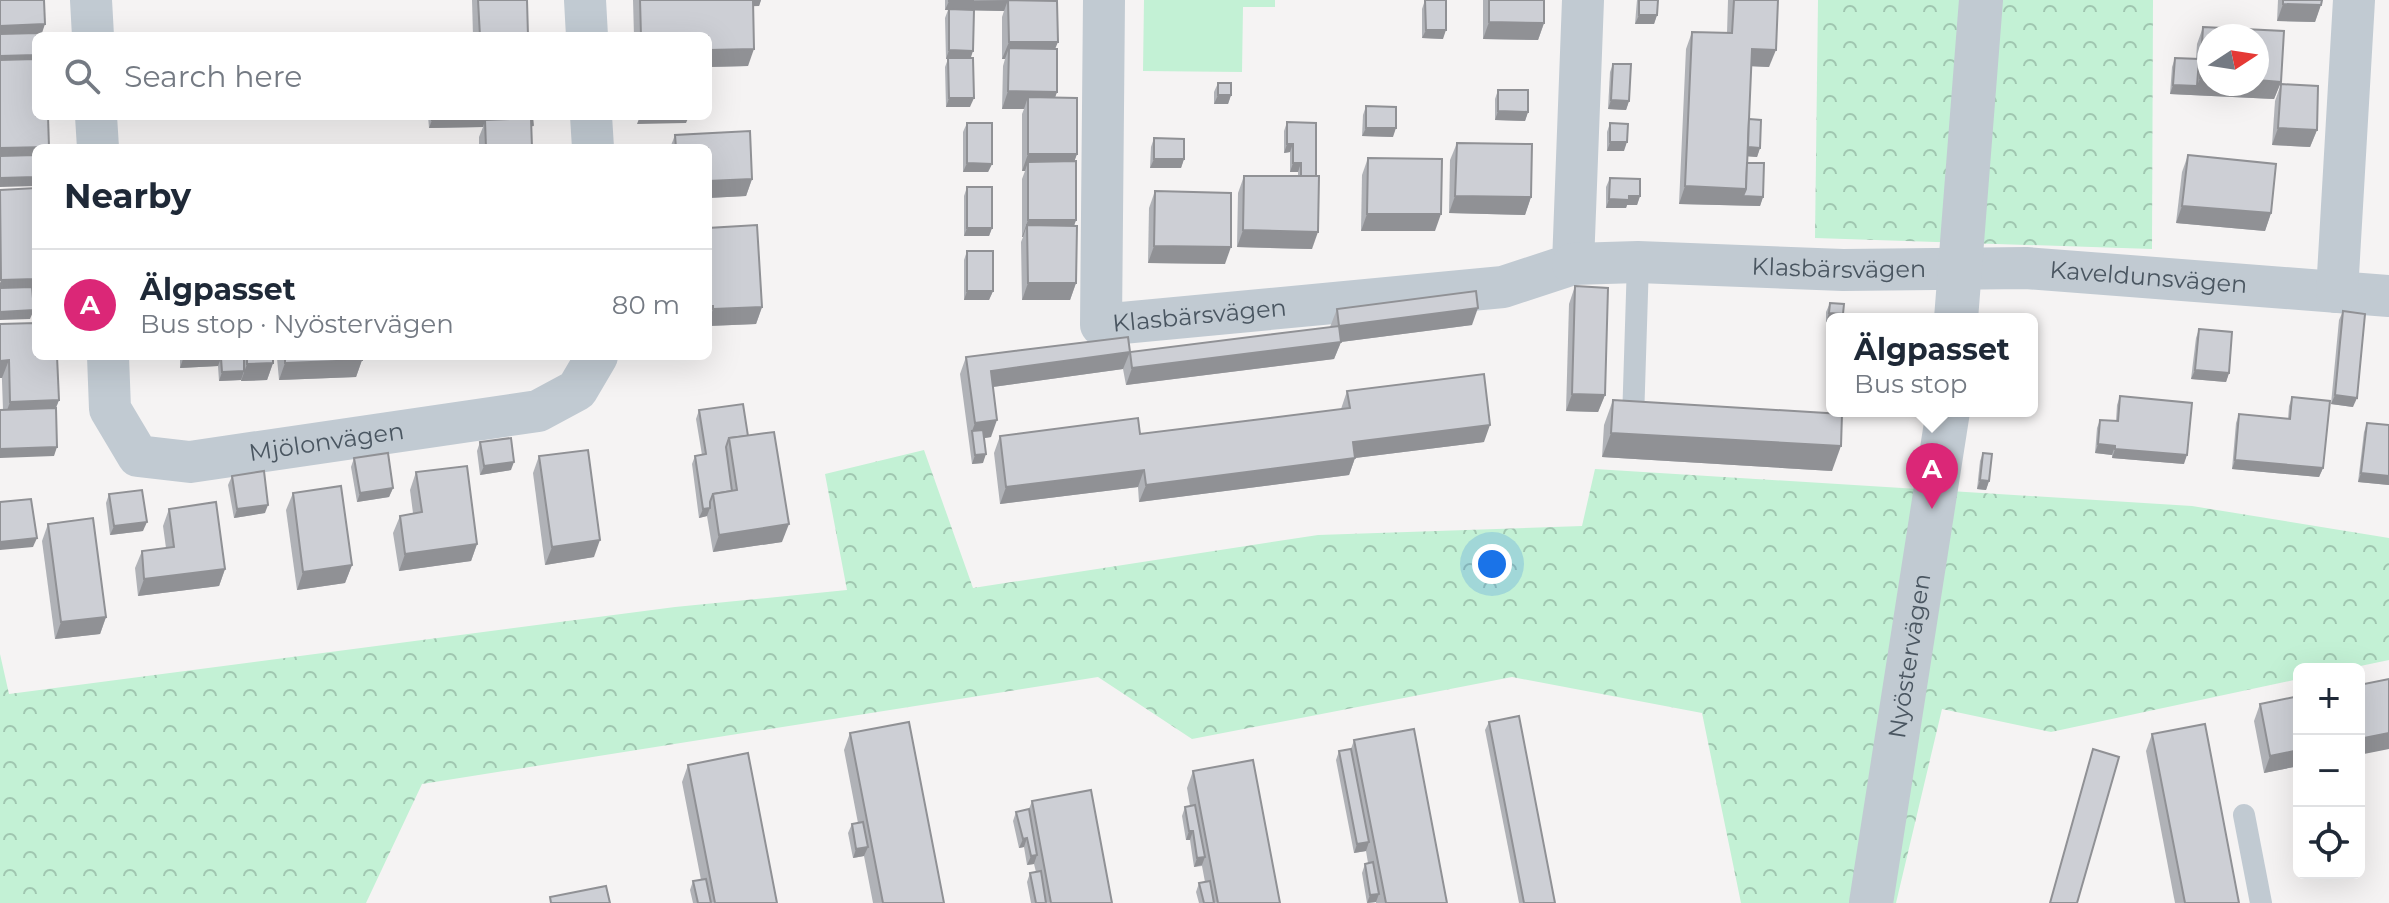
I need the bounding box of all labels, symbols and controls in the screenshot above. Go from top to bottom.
north arrow [2197,24,2269,96]
search box [32,32,712,120]
icon: search [60,54,104,98]
text: Search here [124,58,302,95]
text: Nearby [64,175,191,217]
street label: Klasbärsvägen [1751,251,1926,284]
street label: Kaveldunsvägen [2048,255,2248,299]
text: Älgpasset [140,271,296,308]
text: A [80,289,100,321]
text: 80 m [612,289,680,321]
street label: Klasbärsvägen [1111,293,1288,338]
text: Bus stop · Nyöstervägen [140,308,454,340]
popup [1826,313,2038,417]
text: Älgpasset [1854,331,2010,368]
text: Bus stop [1854,368,1967,400]
street label: Mjölonvägen [247,416,406,467]
pin: A [1906,443,1958,509]
your location [1472,544,1512,584]
street label: Nyöstervägen [1882,571,1936,740]
map controls [2293,663,2365,879]
button: + [2293,663,2365,735]
button: − [2293,735,2365,807]
button: locate [2293,807,2365,879]

